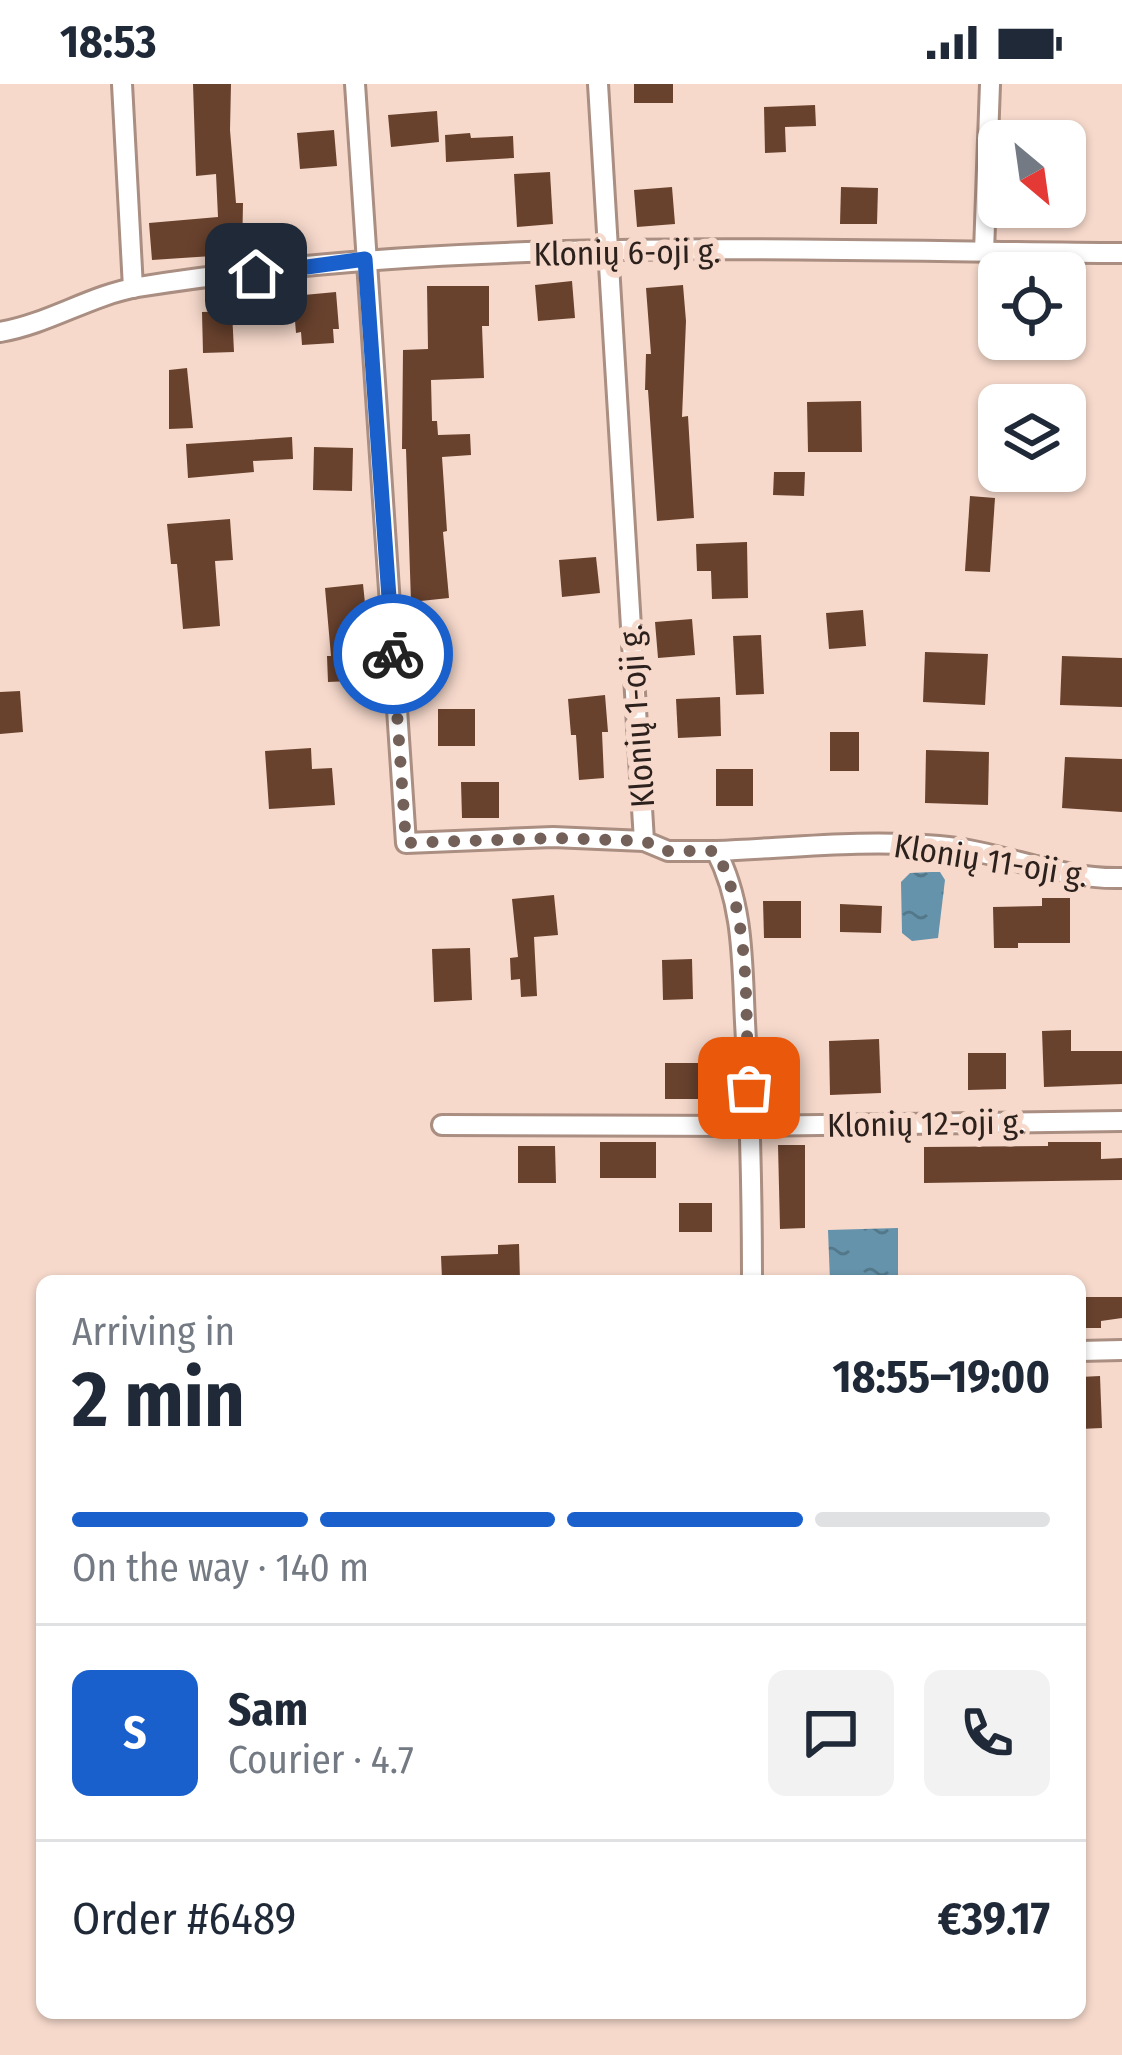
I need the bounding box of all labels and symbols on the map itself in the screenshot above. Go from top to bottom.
north arrow [978,120,1086,228]
pin [205,223,307,325]
street label: Klonių 6-oji g. [533,231,721,275]
courier [333,594,453,714]
street label: Klonių 1-oji g. [611,623,663,809]
street label: Klonių 11-oji g. [891,826,1091,896]
pin [698,1037,800,1139]
street label: Klonių 12-oji g. [827,1102,1025,1146]

